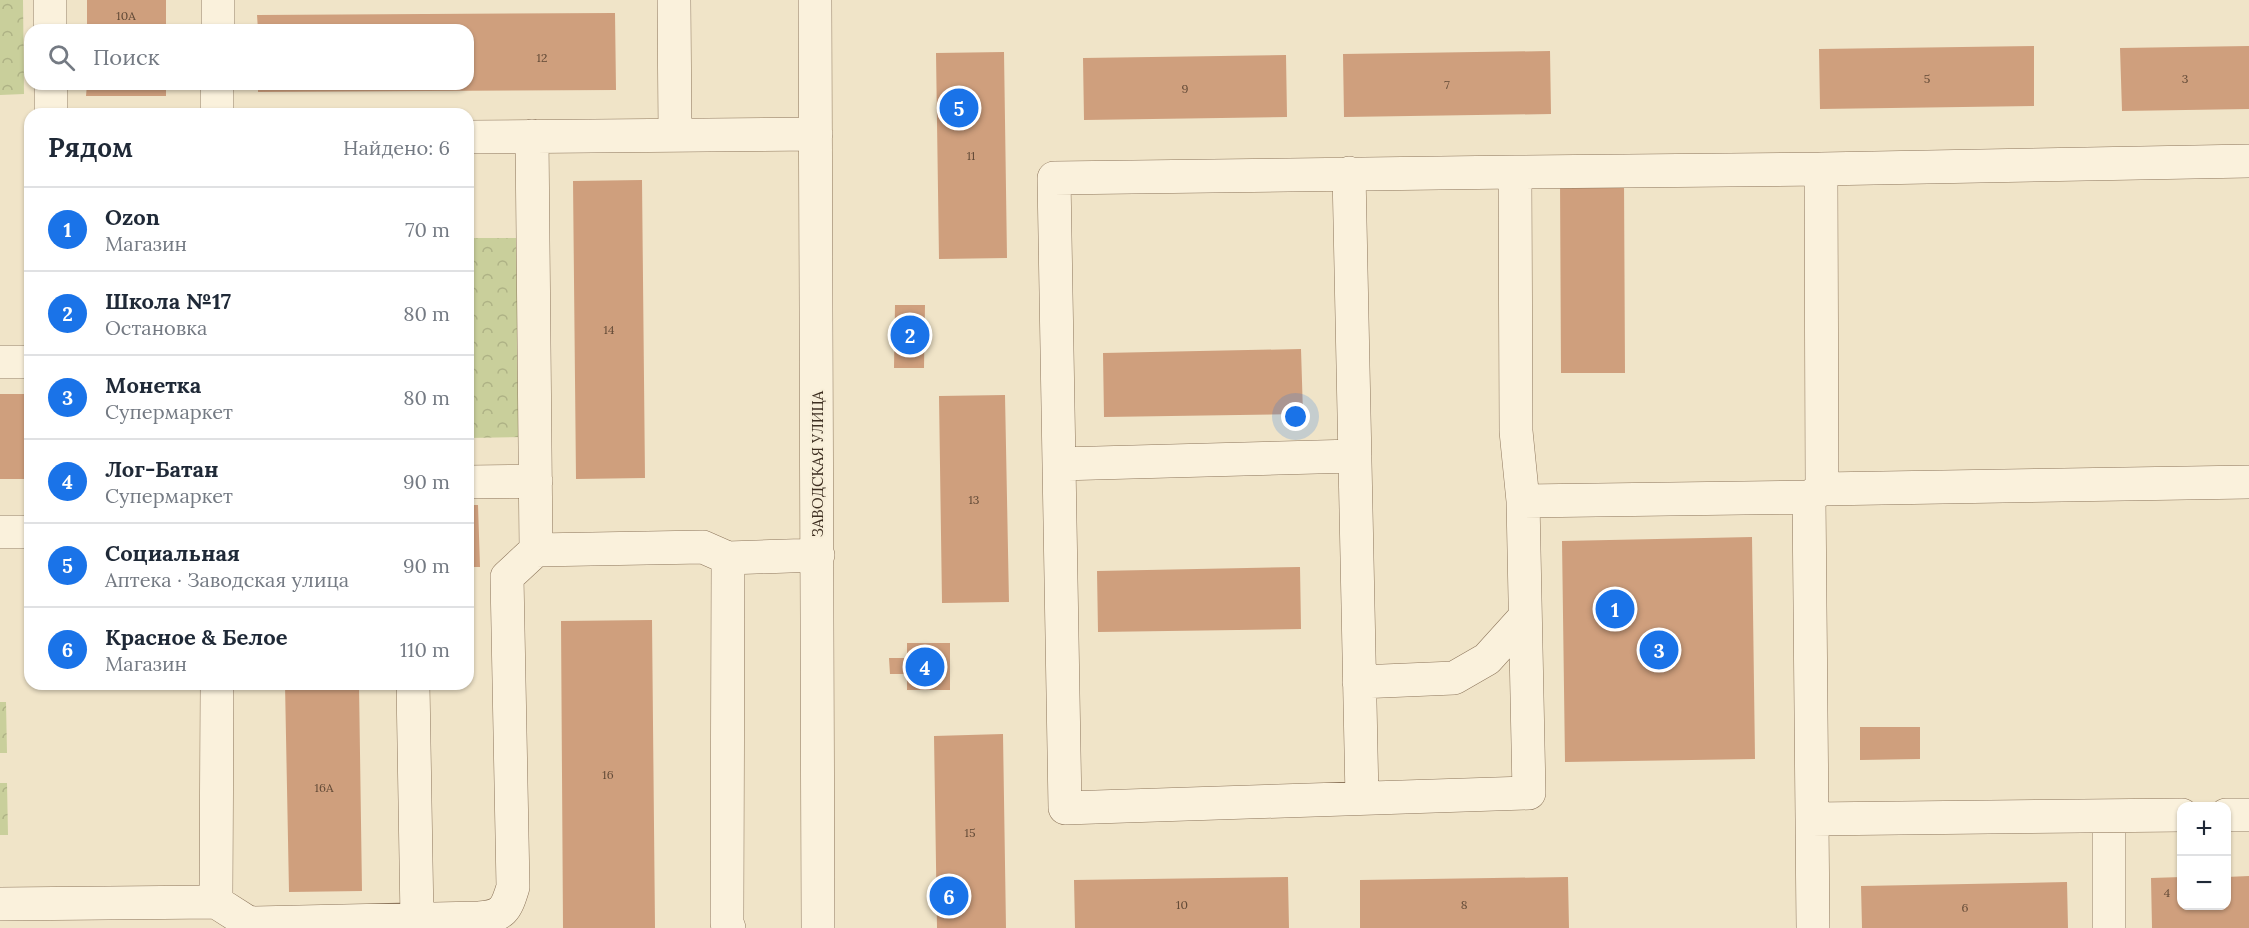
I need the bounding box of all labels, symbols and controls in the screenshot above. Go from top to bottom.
house number: 10А [116,8,136,23]
search box [24,24,474,90]
icon: search [45,41,78,74]
text: Поиск [93,43,159,71]
house number: 12 [537,50,547,65]
house number: 5 [1924,71,1930,86]
house number: 3 [2182,71,2189,86]
house number: 7 [1444,77,1450,92]
house number: 9 [1182,81,1189,96]
pin: 5 [940,86,978,130]
text: Рядом [48,131,133,164]
text: Найдено: 6 [343,135,450,160]
house number: 11 [967,148,975,163]
text: Ozon [105,203,160,231]
text: 1 [63,217,72,242]
text: 70 m [405,217,450,242]
text: Магазин [105,231,187,256]
text: Школа №17 [105,287,231,315]
text: 2 [62,301,73,326]
text: 80 m [403,301,450,326]
pin: 2 [890,312,930,358]
text: Остановка [105,315,207,340]
house number: 14 [604,322,615,337]
text: Монетка [105,371,201,399]
text: 3 [62,385,73,410]
text: 80 m [403,385,450,410]
street label: ЗАВОДСКАЯ УЛИЦА [808,390,827,537]
text: Супермаркет [105,399,233,424]
your location [1281,402,1310,431]
text: Лог-Батан [105,455,219,483]
text: 4 [62,469,73,494]
text: 90 m [403,469,450,494]
text: Супермаркет [105,483,233,508]
house number: 13 [968,492,980,507]
text: Социальная [105,539,240,567]
text: 5 [62,553,73,578]
text: 90 m [403,553,450,578]
text: Аптека · Заводская улица [105,567,349,592]
pin: 1 [1596,586,1634,632]
text: Красное & Белое [105,623,288,651]
pin: 3 [1640,628,1678,672]
text: 6 [62,637,73,662]
text: 110 m [400,637,450,662]
pin: 4 [906,644,944,690]
text: Магазин [105,651,187,676]
house number: 16 [602,767,614,782]
house number: 16А [315,780,334,795]
map controls [2177,802,2231,910]
button: + [2177,802,2231,856]
house number: 15 [965,825,975,840]
button: − [2177,856,2231,910]
pin: 6 [930,874,968,918]
house number: 4 [2164,885,2171,900]
house number: 10 [1176,897,1188,912]
house number: 8 [1461,897,1468,912]
house number: 6 [1962,900,1969,915]

